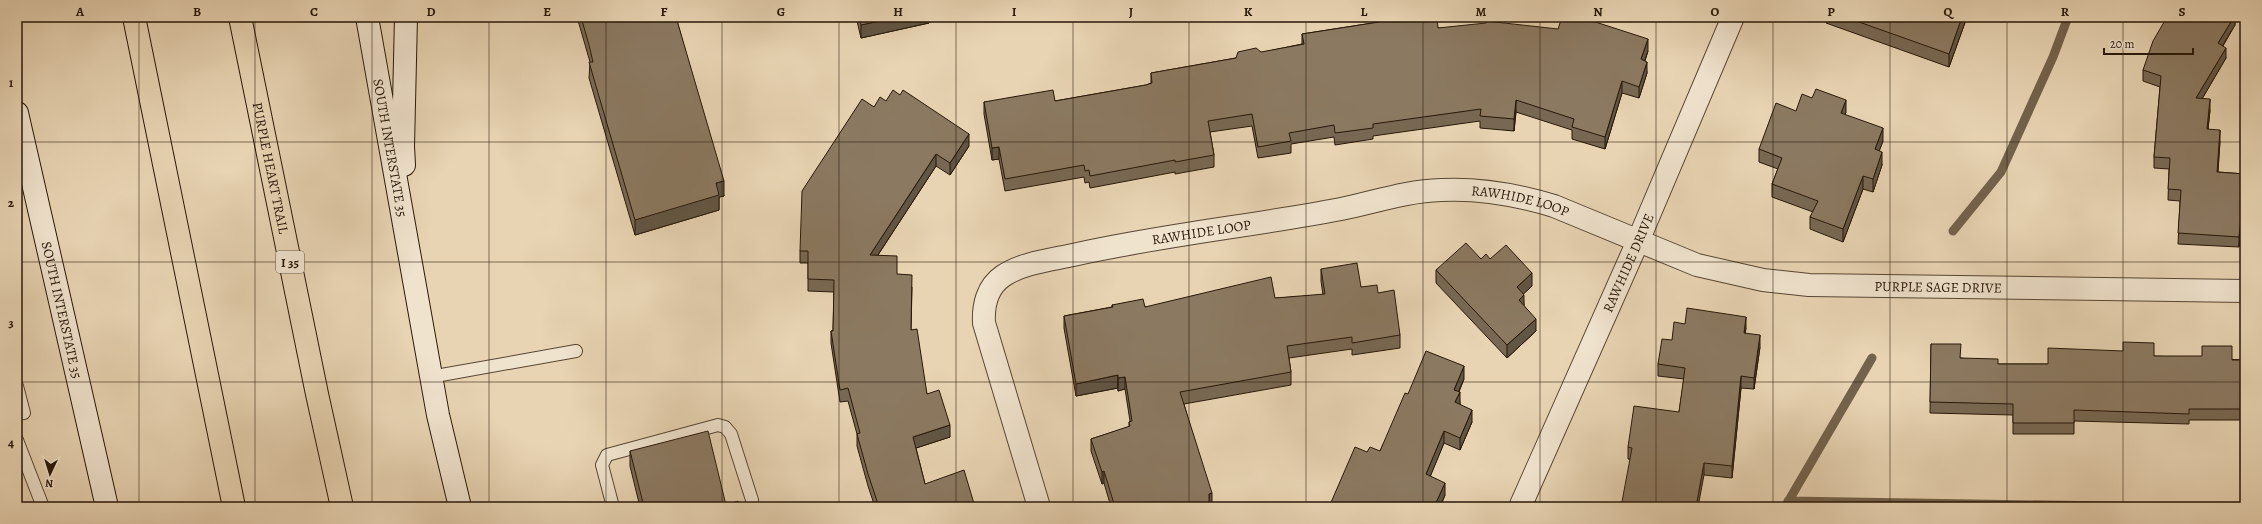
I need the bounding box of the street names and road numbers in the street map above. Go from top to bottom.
street label: SOUTH INTERSTATE 35 [368,77,412,219]
street label: PURPLE HEART TRAIL [248,100,293,236]
street label: RAWHIDE LOOP [1471,181,1572,221]
street label: RAWHIDE DRIVE [1599,211,1659,315]
street label: RAWHIDE LOOP [1150,215,1252,250]
street label: SOUTH INTERSTATE 35 [37,240,86,380]
road number: I 35 [276,251,304,273]
street label: PURPLE SAGE DRIVE [1874,277,2002,298]

